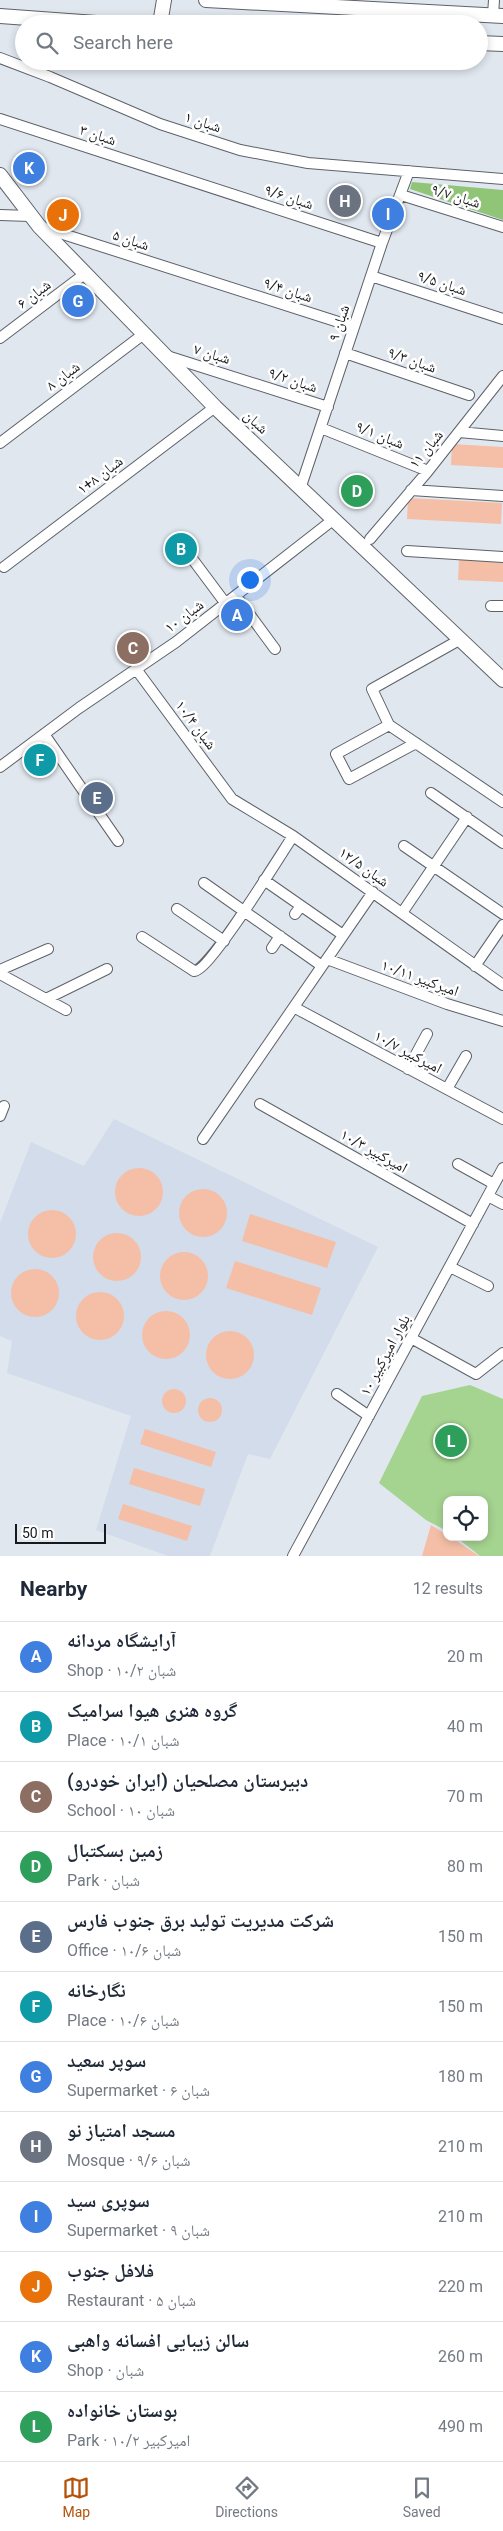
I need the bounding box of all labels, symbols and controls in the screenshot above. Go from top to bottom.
search box [15,15,488,70]
icon: search [33,29,61,57]
text: Search here [73,31,173,54]
street label: ۱ شبان [182,108,224,137]
street label: ۳ شبان [77,121,119,150]
pin: K [13,149,45,187]
street label: ۹/۷ شبان [429,180,483,213]
street label: ۹/۶ شبان [262,181,316,214]
pin: H [329,182,361,220]
pin: I [372,195,404,233]
pin: J [47,196,79,234]
street label: ۵ شبان [110,226,152,255]
street label: ۹/۵ شبان [415,267,469,300]
street label: ۹/۴ شبان [261,274,315,307]
street label: ۶ شبان [14,276,55,313]
pin: G [62,282,94,320]
street label: ۹ شبان [325,302,354,344]
street label: ۷ شبان [191,340,233,369]
street label: ۹/۳ شبان [385,343,439,378]
street label: ۸ شبان [43,358,84,395]
street label: ۹/۲ شبان [266,364,320,397]
street label: شبان [239,406,272,439]
street label: ۹/۱ شبان [353,417,407,454]
street label: ۱۱ شبان [405,426,448,472]
street label: ۱+۸ شبان [74,452,127,499]
pin: D [341,472,373,510]
pin: B [165,530,197,568]
your location [237,567,263,593]
street label: ۱۰ شبان [161,595,208,637]
pin: A [221,596,253,634]
pin: C [117,629,149,667]
street label: ۱۰/۴ شبان [171,697,220,754]
pin: F [24,741,56,779]
pin: E [81,779,113,817]
street label: ۱۲/۵ شبان [335,843,393,892]
street label: ۱۰/۱۱ امیرکبیر [379,956,461,1000]
street label: ۱۰/۷ امیرکبیر [371,1027,445,1077]
street label: ۱۰/۳ امیرکبیر [337,1125,411,1177]
street label: ۱۰ بلوار امیرکبیر [356,1311,414,1399]
pin: L [435,1422,467,1460]
map controls [443,1496,488,1541]
button: locate [443,1496,488,1541]
scale bar [15,1521,106,1544]
text: 50 m [22,1525,54,1541]
text: Nearby [20,1577,87,1601]
text: 12 results [413,1579,483,1598]
text: آرایشگاه مردانه [67,1629,176,1652]
text: A [31,1647,41,1666]
text: 20 m [447,1647,483,1666]
text: Shop · ۱۰/۲ شبان [67,1661,176,1680]
text: گروه هنری هیوا سرامیک [67,1699,237,1722]
text: B [31,1717,41,1736]
text: 40 m [447,1717,483,1736]
text: Place · ۱۰/۱ شبان [67,1731,179,1750]
text: دبیرستان مصلحیان (ایران خودرو) [67,1769,308,1792]
text: C [31,1787,41,1806]
text: 70 m [447,1787,483,1806]
text: School · ۱۰ شبان [67,1801,175,1820]
text: زمین بسکتبال [67,1839,163,1862]
text: D [31,1857,41,1876]
text: 80 m [447,1857,483,1876]
text: Park · شبان [67,1871,140,1890]
text: شرکت مدیریت تولید برق جنوب فارس [67,1909,334,1932]
text: E [32,1927,41,1946]
text: 150 m [438,1927,483,1946]
text: Office · ۱۰/۶ شبان [67,1941,181,1960]
text: نگارخانه [67,1979,126,2002]
text: F [32,1997,40,2016]
text: 150 m [438,1997,483,2016]
text: Place · ۱۰/۶ شبان [67,2011,179,2030]
text: سوپر سعید [67,2049,146,2072]
text: G [31,2067,41,2086]
text: 180 m [438,2067,483,2086]
text: Supermarket · ۶ شبان [67,2081,210,2100]
text: مسجد امتیاز نو [67,2119,176,2142]
text: H [30,2137,42,2156]
text: 210 m [438,2137,483,2156]
text: Mosque · ۹/۶ شبان [67,2151,190,2170]
text: سوپری سید [67,2189,150,2212]
text: I [34,2207,38,2226]
text: 210 m [438,2207,483,2226]
text: Supermarket · ۹ شبان [67,2221,210,2240]
text: فلافل جنوب [67,2259,154,2282]
text: J [32,2277,40,2296]
text: 220 m [438,2277,483,2296]
text: Restaurant · ۵ شبان [67,2291,196,2310]
text: سالن زیبایی افسانه واهبی [67,2329,249,2352]
text: K [31,2347,41,2366]
text: 260 m [438,2347,483,2366]
text: Shop · شبان [67,2361,144,2380]
text: بوستان خانواده [67,2399,177,2422]
text: L [32,2417,40,2436]
text: 490 m [438,2417,483,2436]
text: Park · ۱۰/۲ امیرکبیر [67,2431,190,2450]
tab: Map [62,2474,90,2520]
tab: Directions [215,2474,278,2520]
tab: Saved [403,2474,441,2520]

